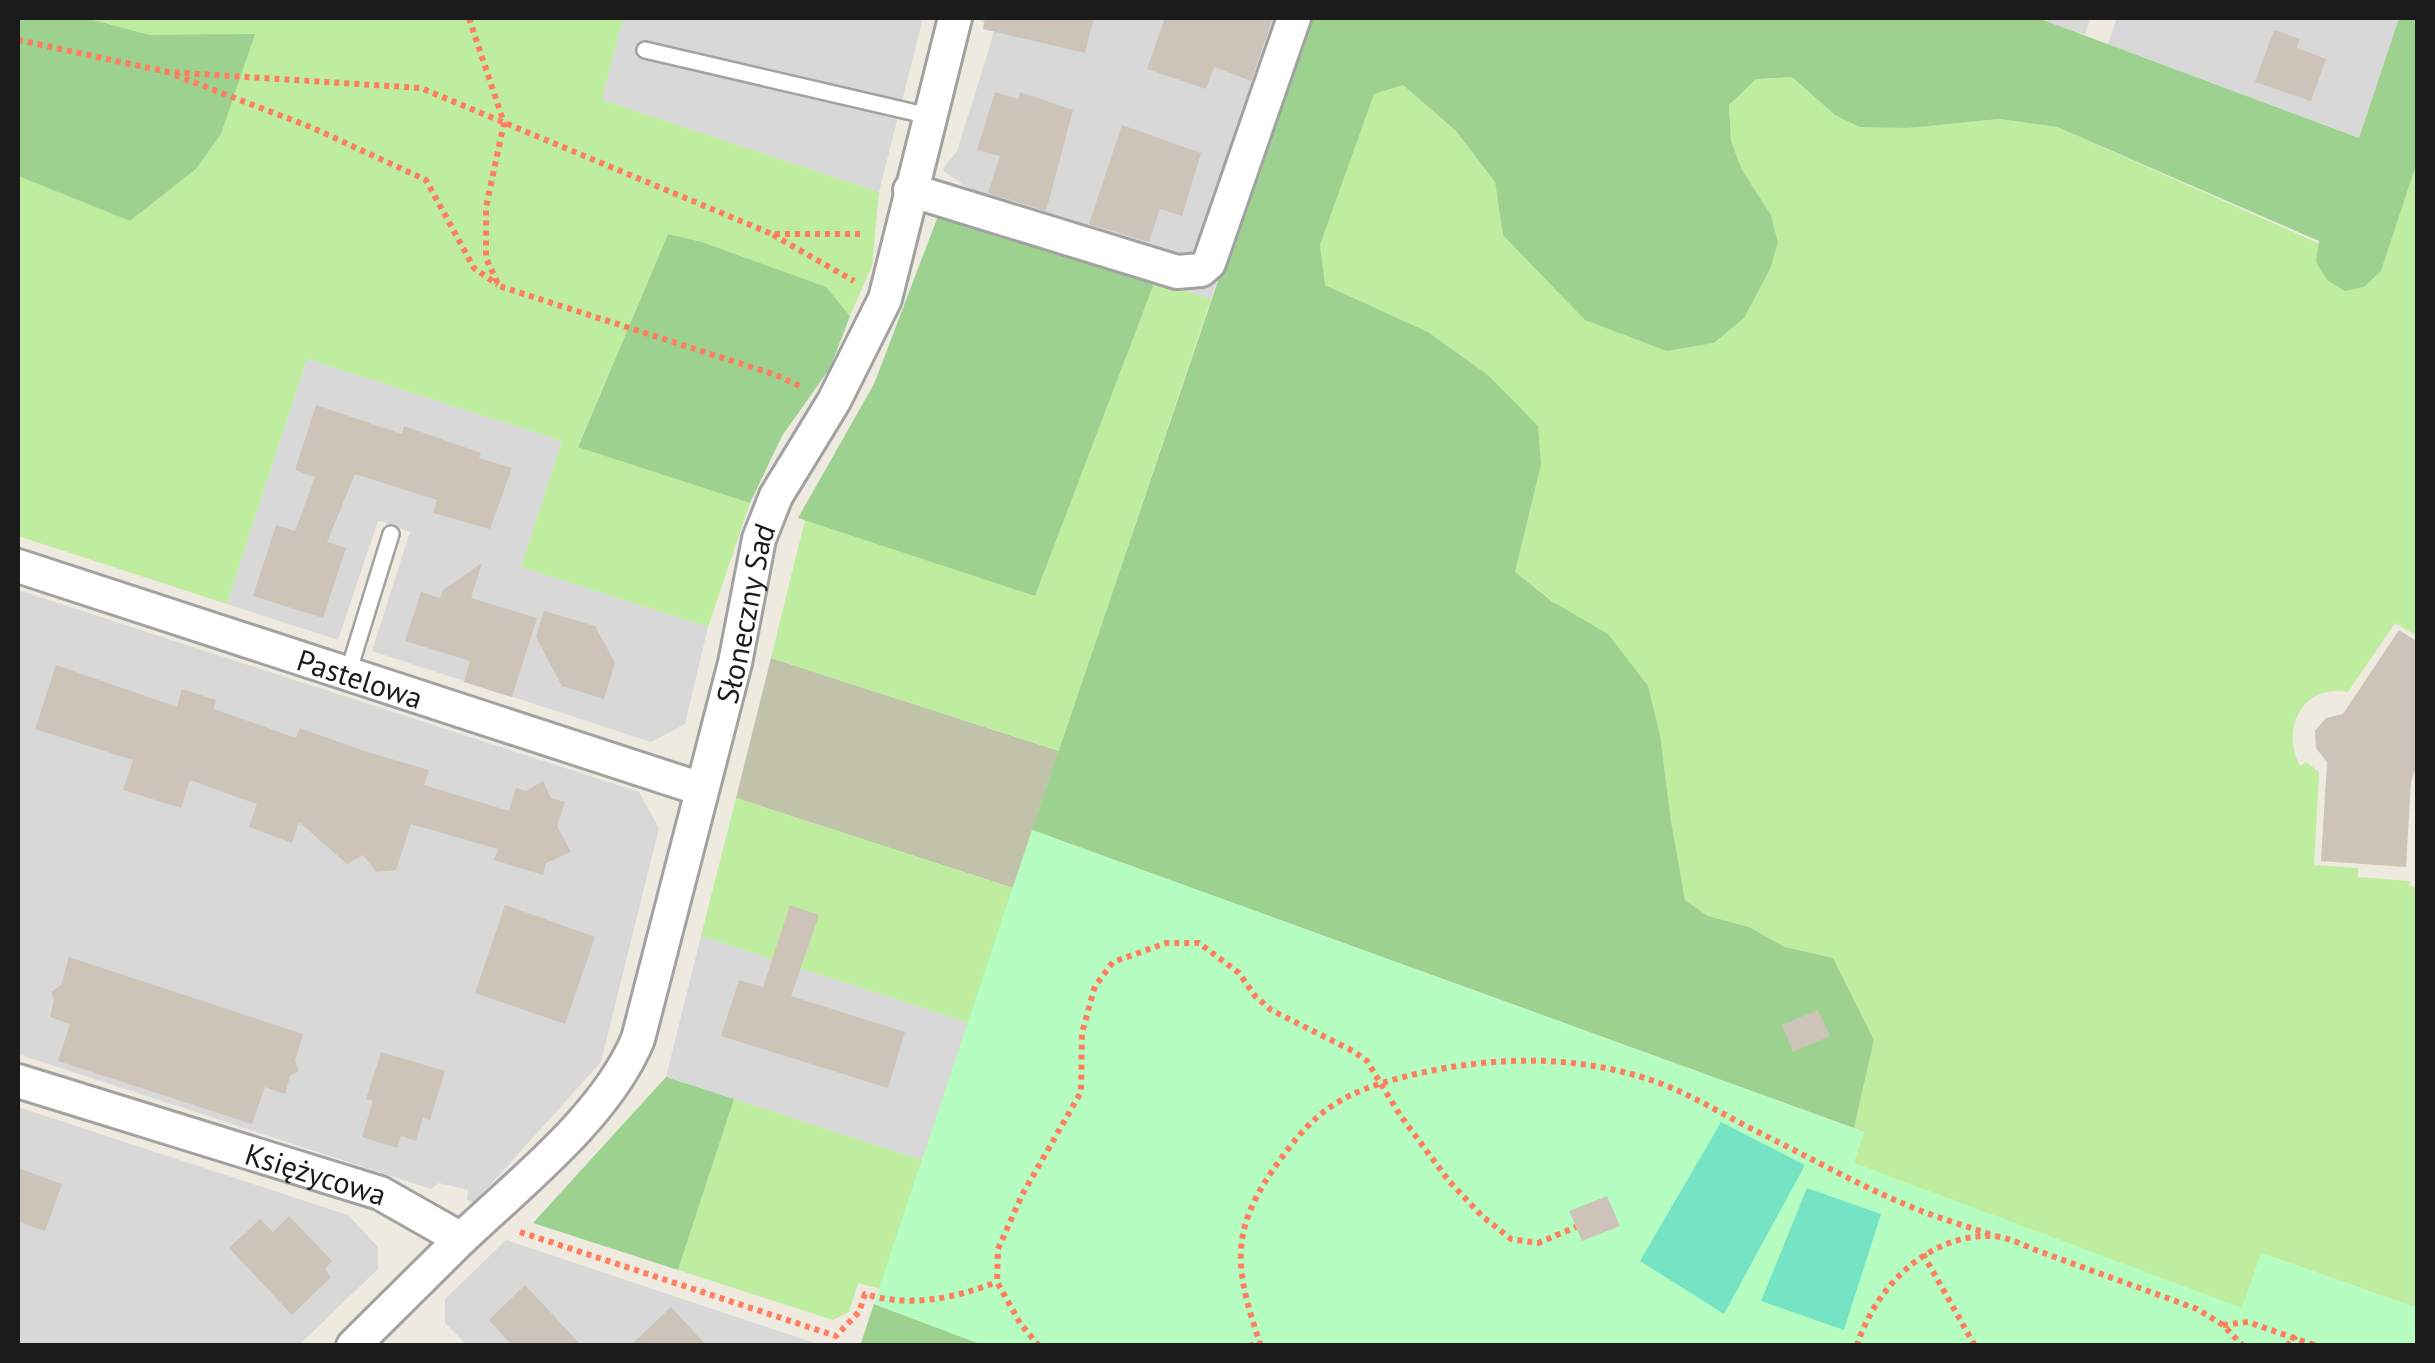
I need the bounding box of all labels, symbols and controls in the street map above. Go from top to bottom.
street label: Słoneczny Sad [706,517,783,707]
street label: Pastelowa [292,639,428,716]
street label: Księżycowa [241,1133,391,1213]

